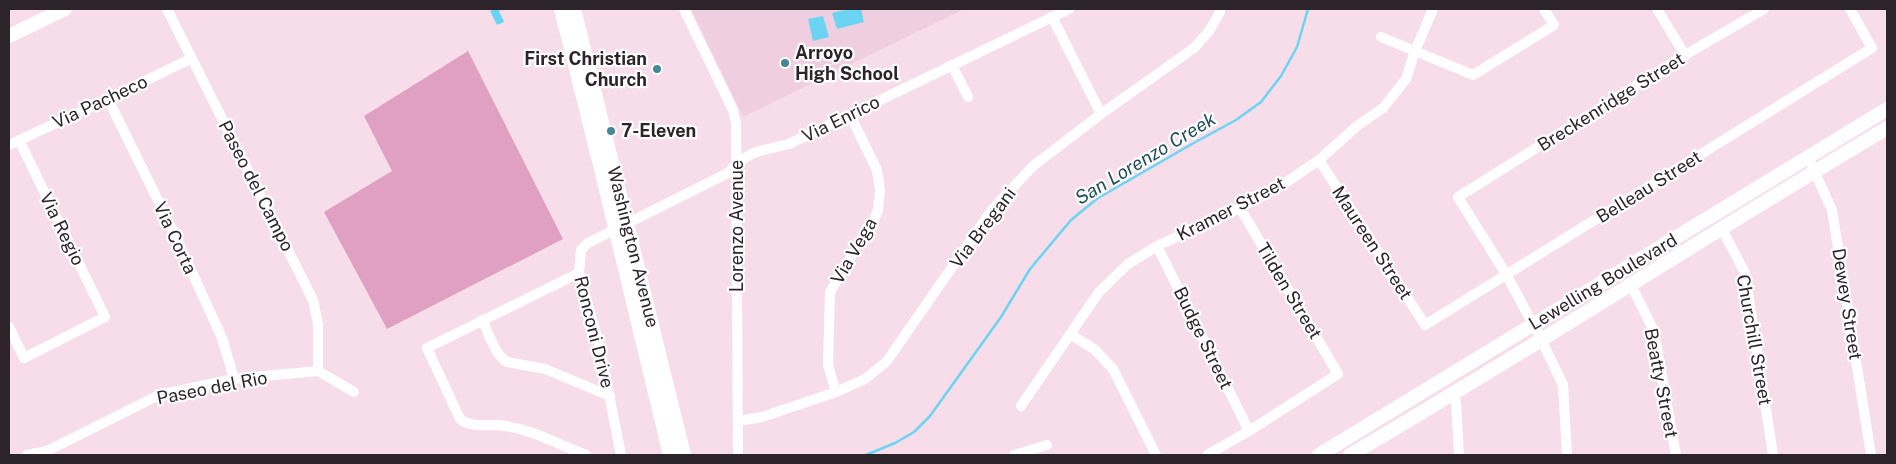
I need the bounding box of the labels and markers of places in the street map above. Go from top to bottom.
place label: Arroyo High School [795,42,899,84]
place label: First Christian Church [524,48,647,90]
marker: Arroyo High School [779,57,791,69]
marker: First Christian Church [651,63,663,75]
place label: 7-Eleven [621,120,696,141]
marker: 7-Eleven [605,125,617,137]

